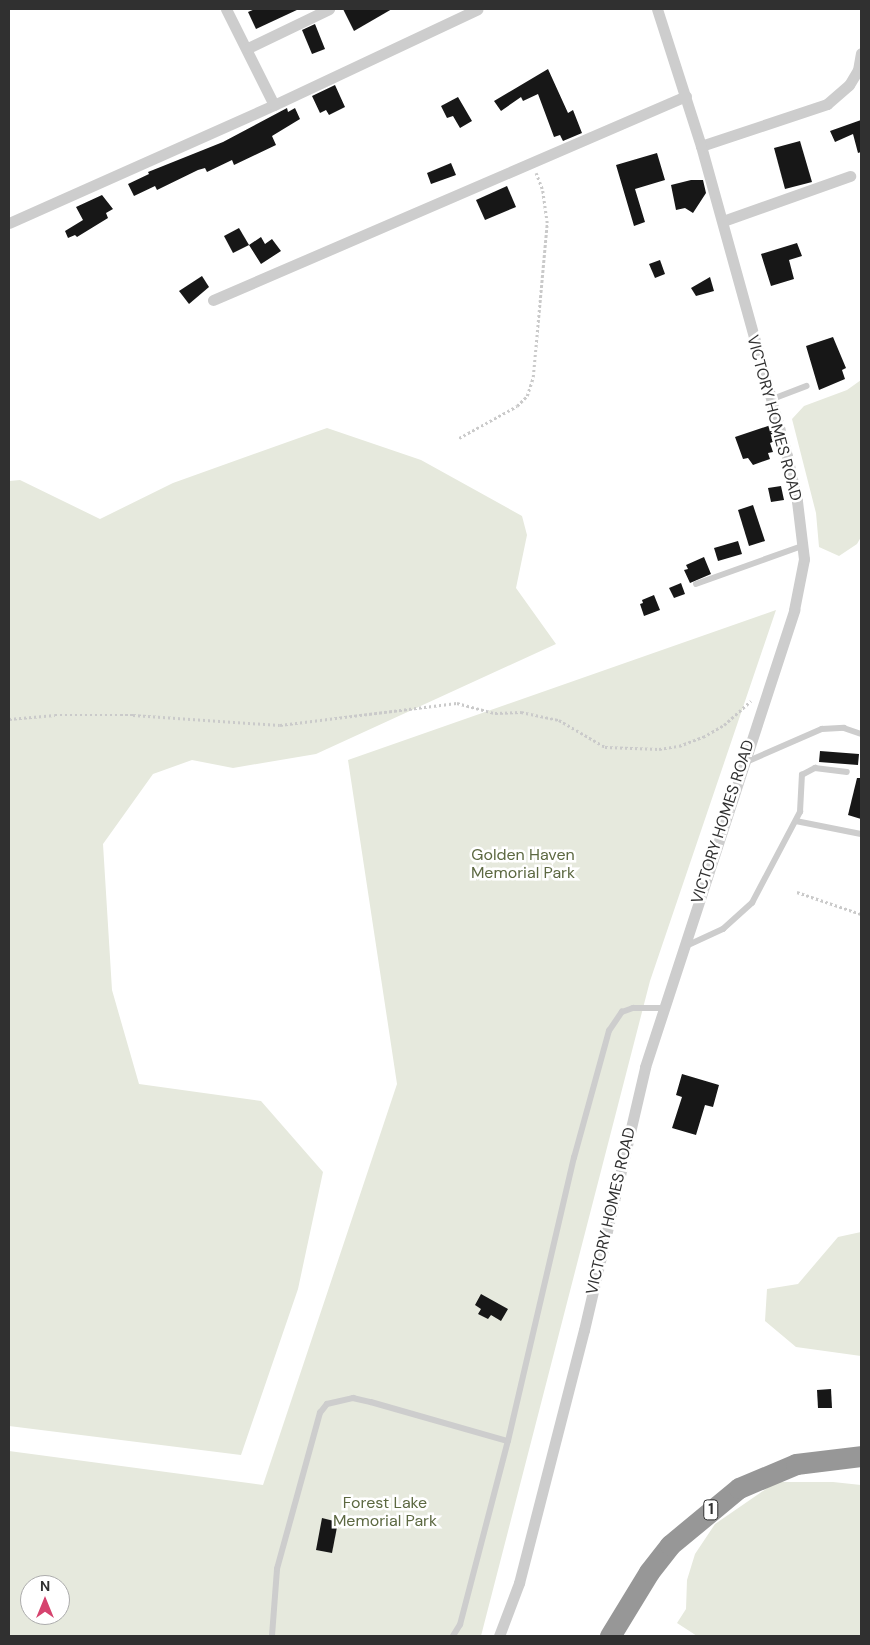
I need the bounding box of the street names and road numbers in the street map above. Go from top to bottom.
street label: VICTORY HOMES ROAD [743,333,805,503]
street label: VICTORY HOMES ROAD [687,738,759,906]
street label: VICTORY HOMES ROAD [582,1126,640,1296]
road number: 1 [702,1498,720,1522]

